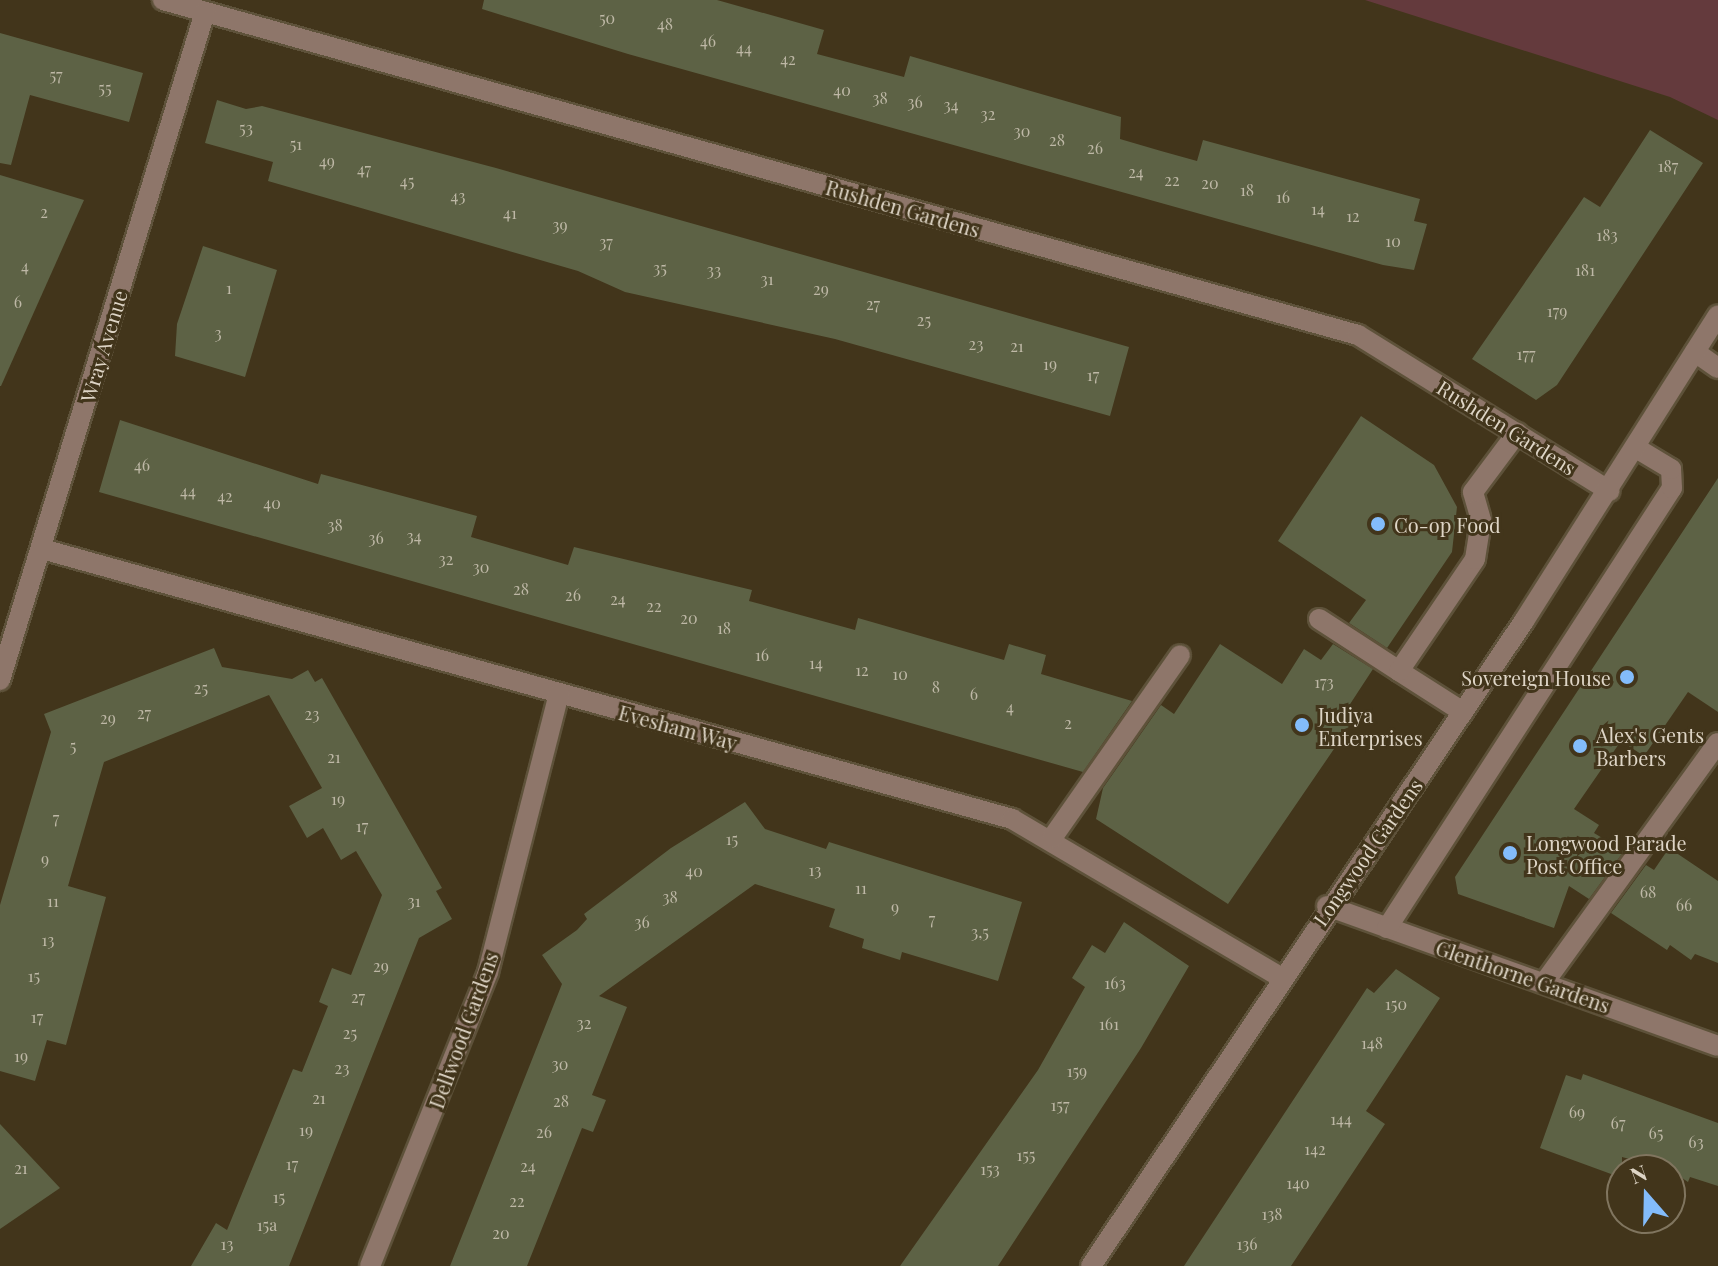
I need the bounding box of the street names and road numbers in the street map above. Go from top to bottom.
street label: Rushden Gardens [823,175,983,241]
street label: Wray Avenue [74,287,132,405]
street label: Rushden Gardens [1433,375,1581,479]
street label: Evesham Way [616,700,740,754]
street label: Longwood Gardens [1307,774,1427,930]
street label: Glenthorne Gardens [1433,935,1613,1017]
street label: Dellwood Gardens [424,948,502,1112]

